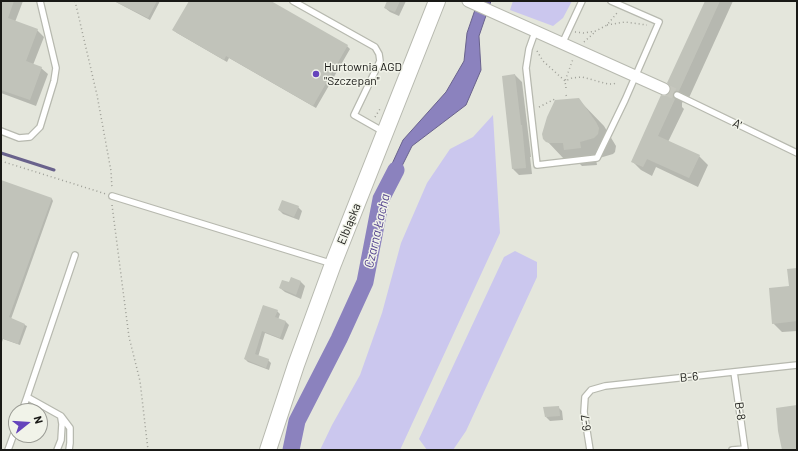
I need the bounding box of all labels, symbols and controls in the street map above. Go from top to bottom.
place label: Hurtownia AGD "Szczepan" [324,60,402,88]
marker: Hurtownia AGD "Szczepan" [311,69,321,79]
street label: A' [730,116,744,132]
water label: Czarna Łacha [361,192,393,270]
street label: Elbląska [334,201,364,247]
street label: B-6 [679,369,699,385]
street label: B-8 [732,401,748,421]
north arrow [8,403,48,443]
text: N [32,414,46,425]
street label: 6-7 [578,414,594,432]

